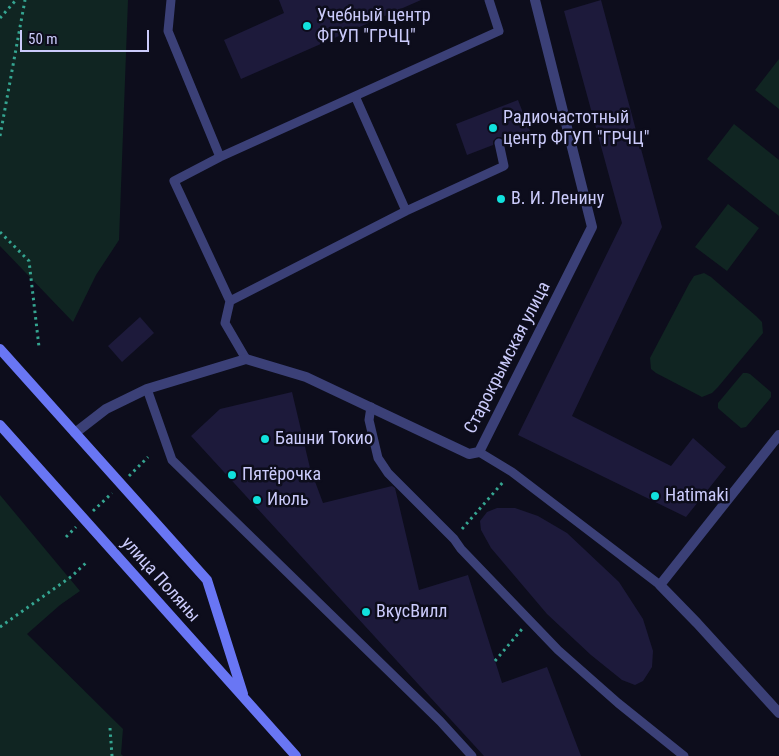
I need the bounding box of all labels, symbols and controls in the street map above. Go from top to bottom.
place label: Учебный центр ФГУП "ГРЧЦ" [317,5,431,48]
scale bar [22,20,151,52]
marker: Учебный центр ФГУП "ГРЧЦ" [301,20,313,32]
text: 50 m [28,30,58,48]
place label: Радиочастотный центр ФГУП "ГРЧЦ" [503,107,649,150]
marker: Радиочастотный центр ФГУП "ГРЧЦ" [487,122,499,134]
place label: В. И. Ленину [511,188,604,210]
marker: В. И. Ленину [495,193,507,205]
street label: Старокрымская улица [460,278,556,438]
place label: Башни Токио [275,428,373,450]
marker: Башни Токио [259,433,271,445]
place label: Пятёрочка [242,464,321,486]
marker: Пятёрочка [226,469,238,481]
place label: Hatimaki [665,485,729,507]
place label: Июль [267,489,309,511]
marker: Hatimaki [649,490,661,502]
marker: Июль [251,494,263,506]
street label: улица Поляны [116,533,204,627]
place label: ВкусВилл [376,601,448,623]
marker: ВкусВилл [360,606,372,618]

